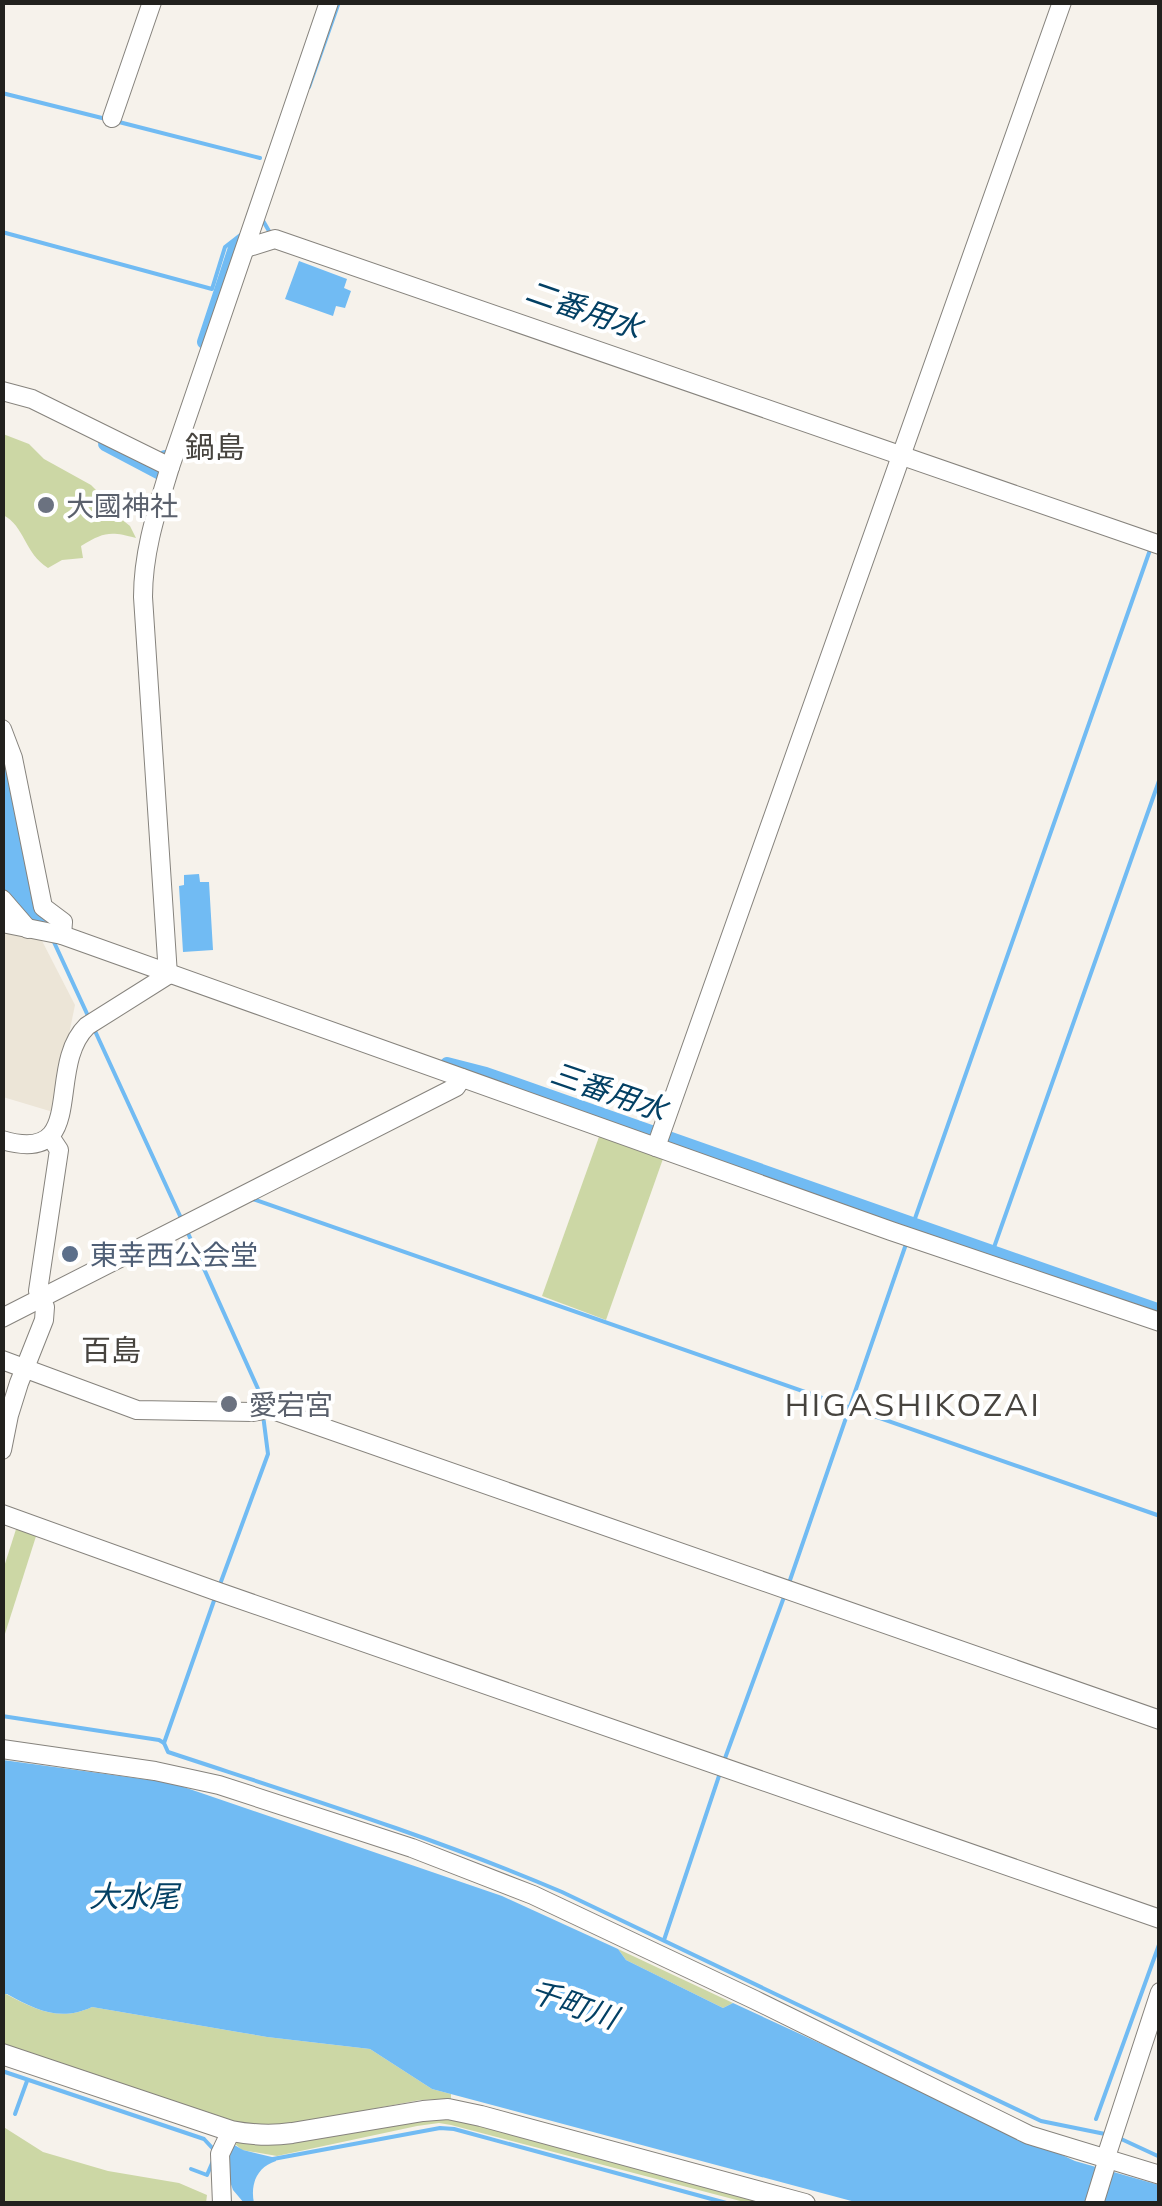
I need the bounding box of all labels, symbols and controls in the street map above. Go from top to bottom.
water label: 二番用水 [521,272,650,347]
district label: 鍋島 [185,428,245,466]
place label: 大國神社 [66,488,178,523]
marker: 大國神社 [35,494,57,516]
water label: 三番用水 [546,1054,675,1129]
place label: 東幸西公会堂 [90,1237,258,1272]
marker: 東幸西公会堂 [59,1243,81,1265]
district label: 百島 [81,1331,141,1369]
district label: HIGASHIKOZAI [785,1384,1041,1424]
place label: 愛宕宮 [249,1387,333,1422]
marker: 愛宕宮 [218,1393,240,1415]
water label: 大水尾 [89,1877,182,1915]
water label: 千町川 [525,1971,626,2038]

